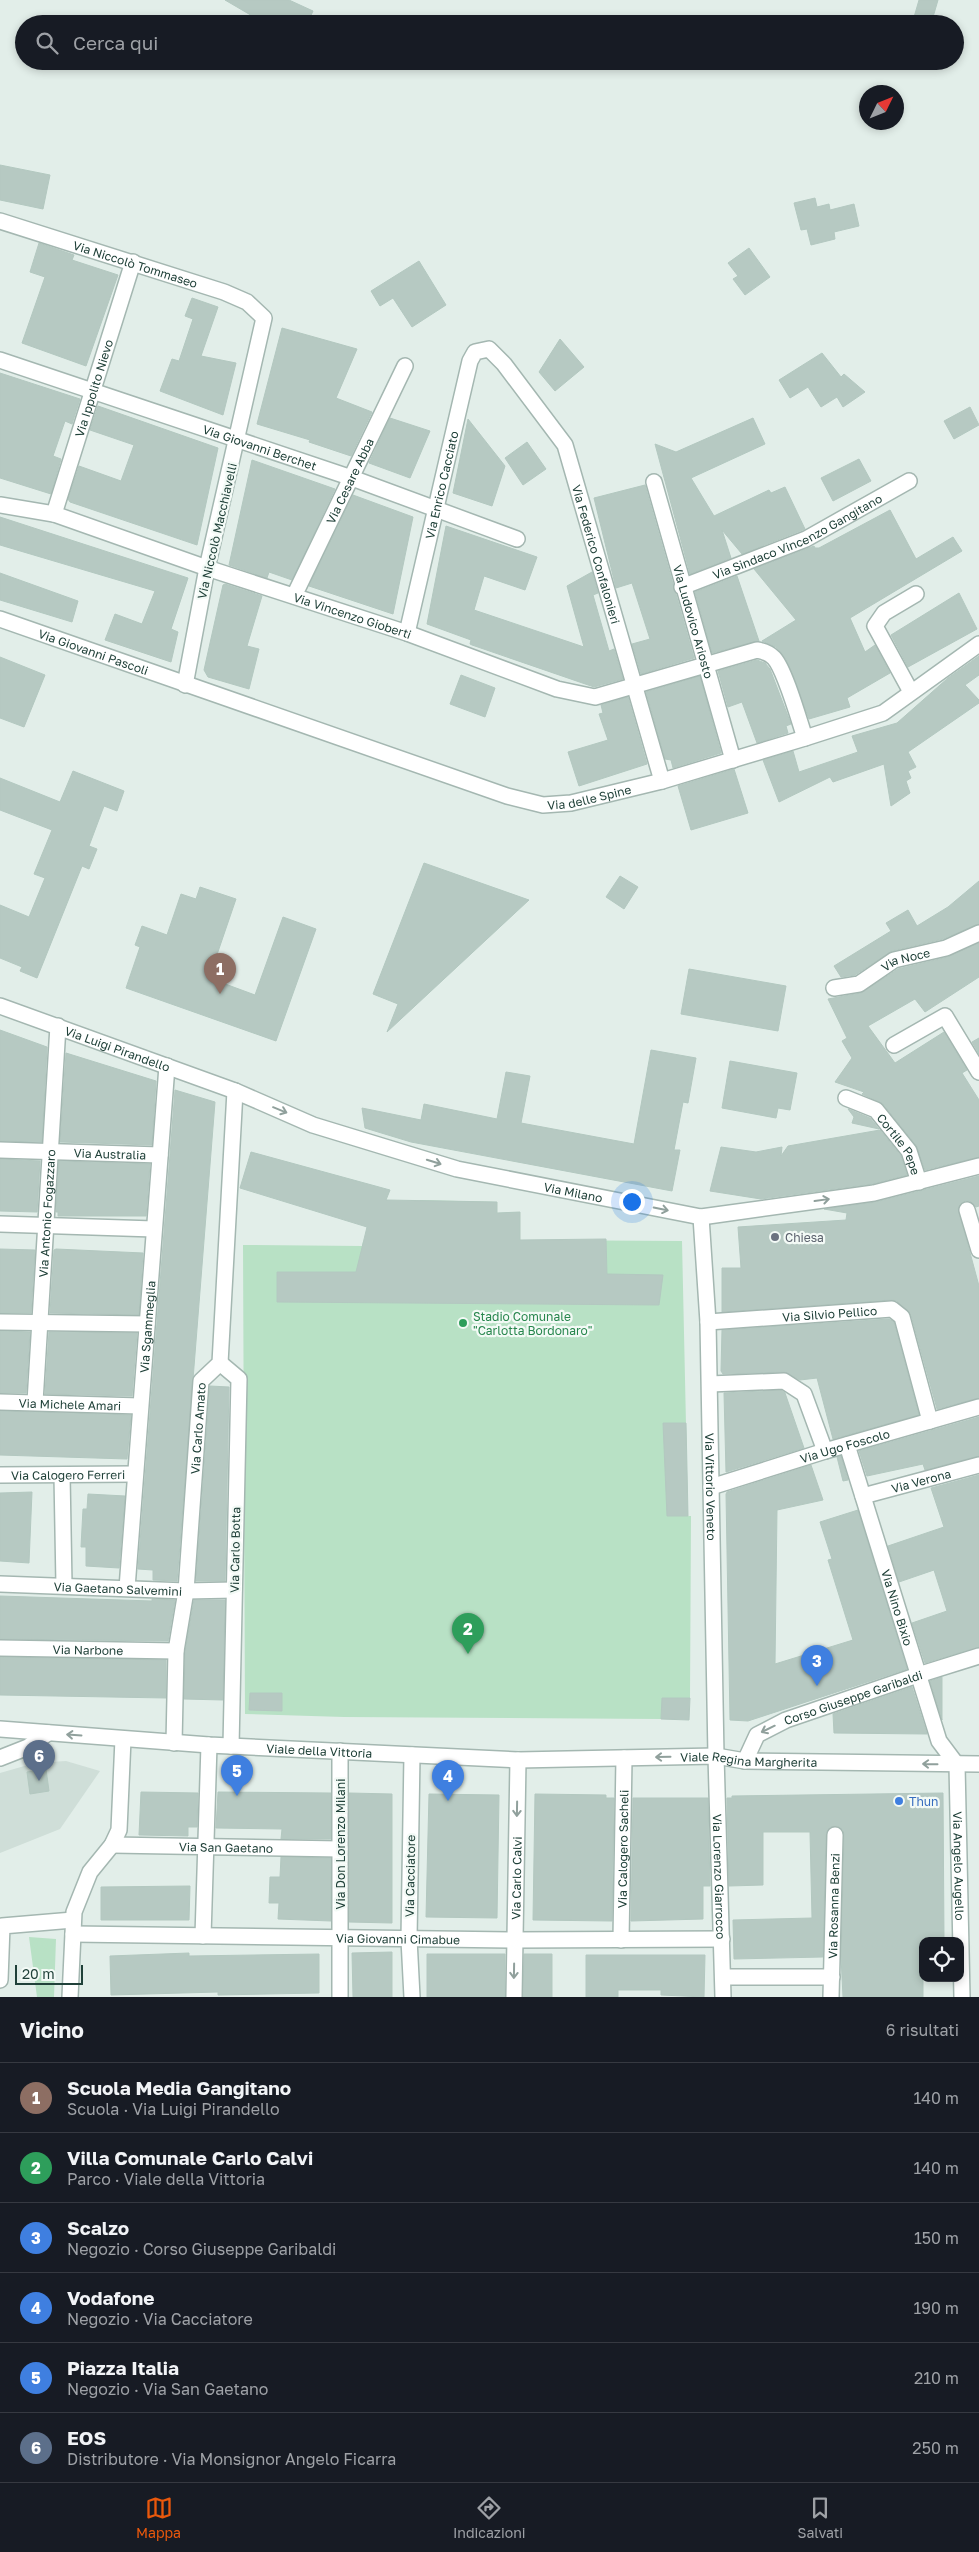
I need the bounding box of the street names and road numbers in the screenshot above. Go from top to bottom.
street label: Via Niccolò Tommaseo [71,237,200,291]
street label: Via Ippolito Nievo [71,337,116,439]
street label: Via Giovanni Berchet [201,421,319,473]
street label: Via Enrico Cacciato [422,429,461,540]
street label: Via Cesare Abba [323,435,377,526]
street label: Via Niccolò Macchiavelli [194,461,240,601]
street label: Via Federico Confalonieri [569,483,624,625]
street label: Via Sindaco Vincenzo Gangitano [710,490,884,582]
street label: Via Ludovico Ariosto [670,563,717,680]
street label: Via Vincenzo Gioberti [292,589,414,642]
street label: Via Giovanni Pascoli [36,625,151,678]
street label: Via delle Spine [547,781,633,812]
street label: Via Noce [878,944,931,974]
street label: Via Luigi Pirandello [63,1023,172,1074]
street label: Cortile Pepe [874,1110,924,1177]
street label: Via Australia [73,1145,146,1162]
street label: Via Antonio Fogazzaro [35,1149,58,1278]
street label: Via Milano [542,1179,604,1205]
street label: Via Sgammeglia [136,1280,158,1373]
street label: Via Silvio Pellico [782,1303,878,1324]
street label: Via Carlo Amato [187,1382,208,1475]
street label: Via Michele Amari [18,1395,121,1413]
street label: Via Ugo Foscolo [798,1425,891,1466]
street label: Via Vittorio Veneto [703,1433,720,1541]
street label: Via Verona [889,1465,953,1496]
street label: Via Calogero Ferreri [11,1467,125,1482]
street label: Via Carlo Botta [227,1507,243,1593]
street label: Via Nino Bixio [879,1567,916,1647]
street label: Via Gaetano Salvemini [53,1579,182,1598]
street label: Via Narbone [53,1641,123,1658]
street label: Corso Giuseppe Garibaldi [782,1667,924,1728]
street label: Viale della Vittoria [266,1740,373,1760]
street label: Viale Regina Margherita [680,1748,817,1769]
street label: Via Don Lorenzo Milani [333,1779,348,1909]
street label: Via Calogero Sacheli [614,1790,631,1908]
street label: Via Angelo Augello [951,1811,968,1921]
street label: Via Lorenzo Giarrocco [710,1814,729,1940]
street label: Via Cacciatore [402,1835,418,1917]
street label: Via Carlo Calvi [508,1836,524,1920]
street label: Via San Gaetano [179,1839,273,1855]
street label: Via Rosanna Benzi [824,1853,842,1959]
street label: Via Giovanni Cimabue [336,1930,460,1947]

